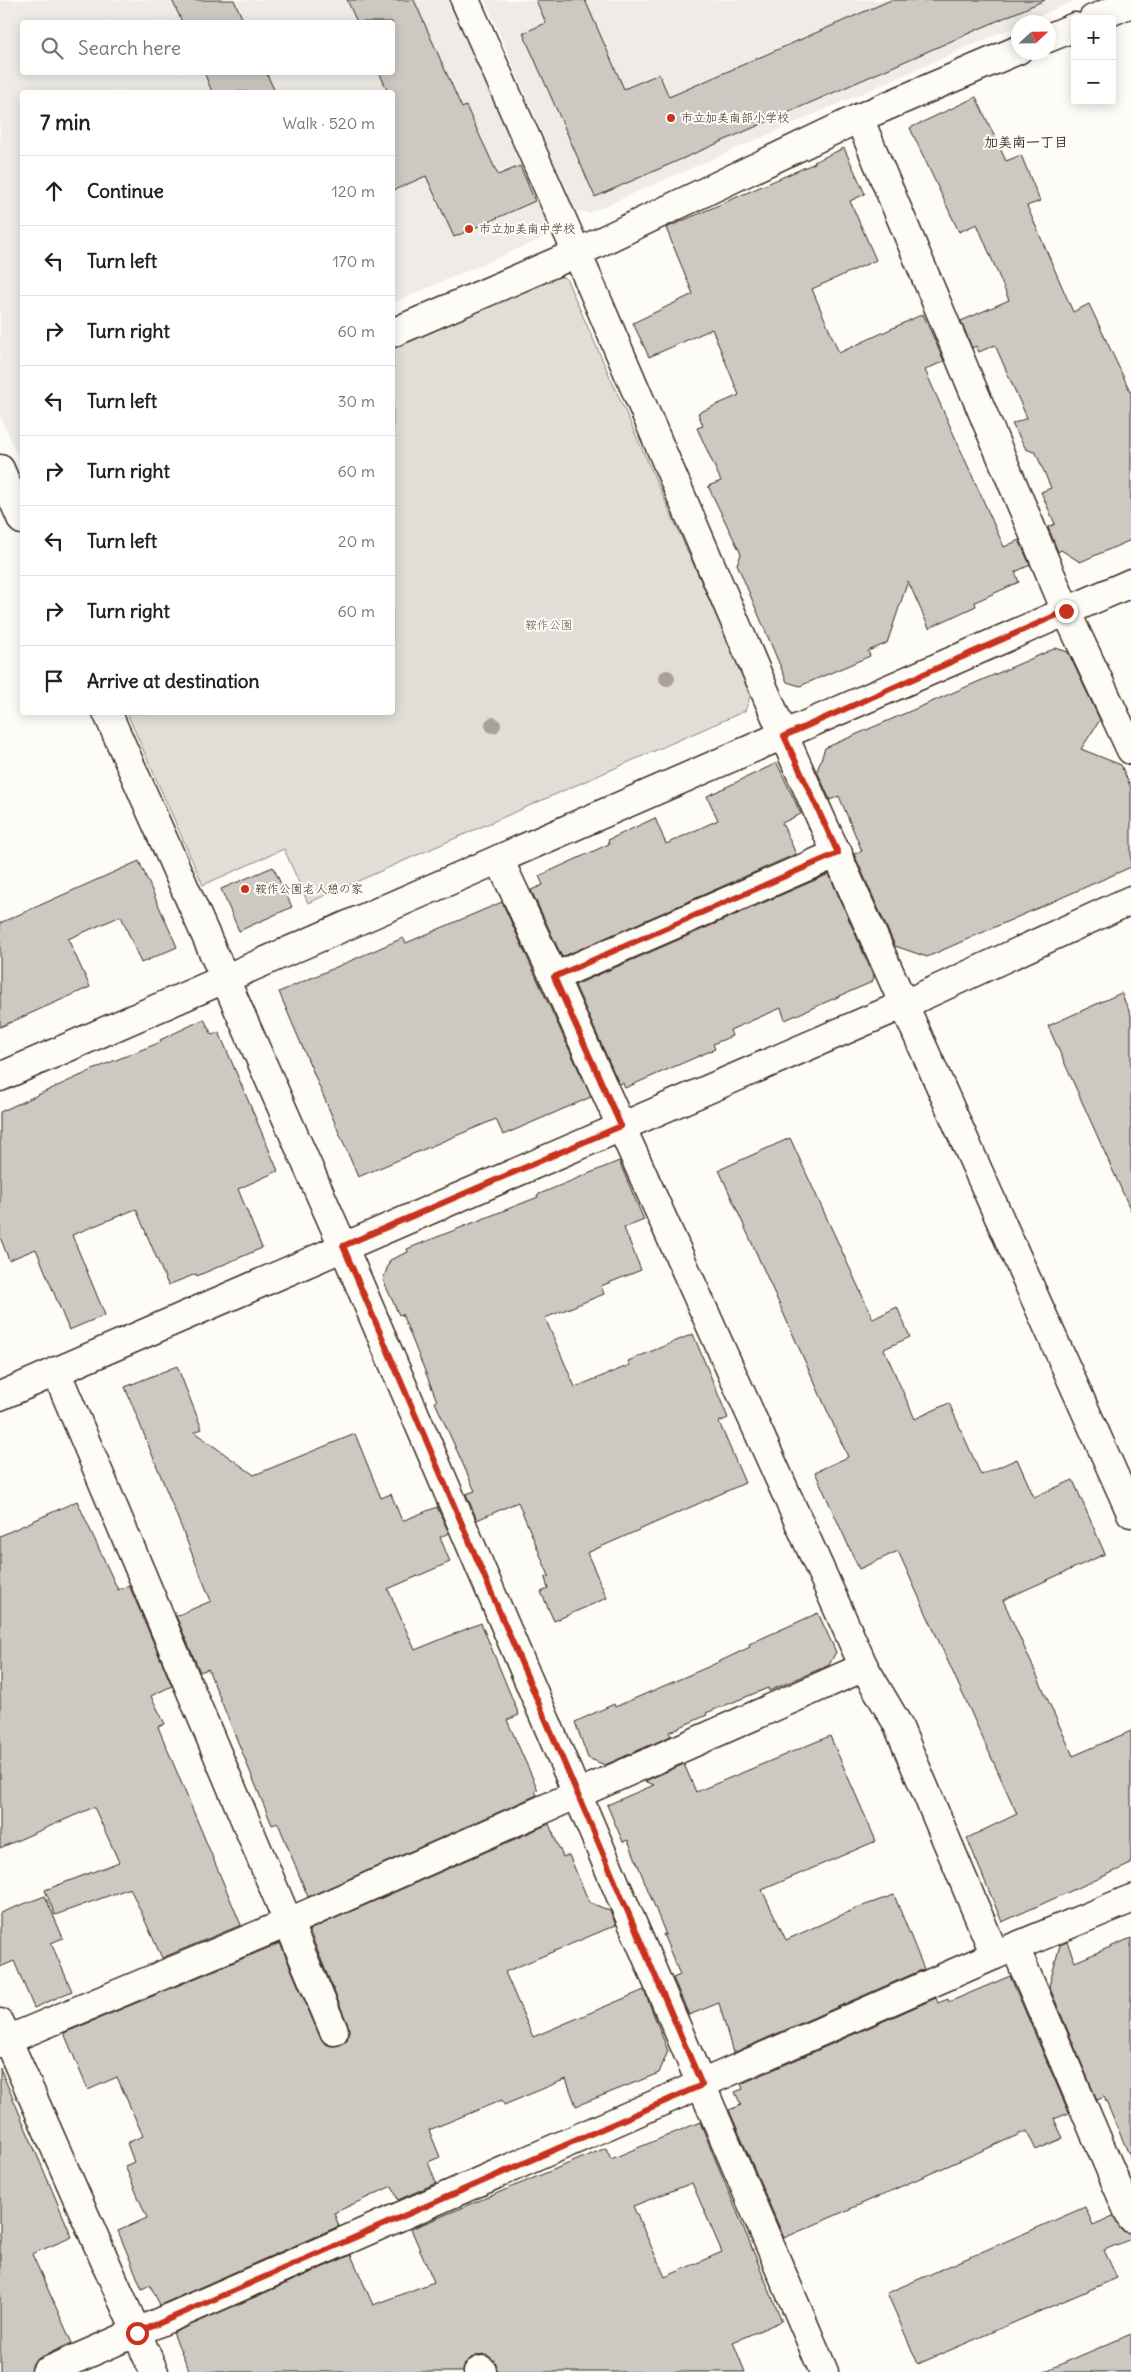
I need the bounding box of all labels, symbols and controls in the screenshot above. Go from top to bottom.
north arrow [1011,15,1056,60]
map controls [1071,15,1116,105]
button: + [1071,15,1116,60]
search box [20,20,395,75]
icon: search [38,34,66,62]
text: Search here [78,36,181,60]
button: − [1071,60,1116,105]
text: 7 min [40,109,91,136]
place label: 市立加美南部小学校 [681,110,789,125]
marker: 市立加美南部小学校 [665,112,677,124]
text: Walk · 520 m [283,113,375,133]
district label: 加美南一丁目 [984,133,1068,151]
icon: ahead [40,177,68,205]
text: Continue [87,179,164,203]
text: 120 m [332,181,375,201]
place label: 市立加美南中学校 [479,221,575,236]
marker: 市立加美南中学校 [463,223,475,235]
icon: left [40,247,68,275]
text: Turn left [87,249,157,273]
text: 170 m [332,251,375,271]
icon: right [40,317,68,345]
text: Turn right [87,319,170,343]
text: 60 m [337,321,375,341]
icon: left [40,387,68,415]
text: Turn left [87,389,157,413]
text: 30 m [338,391,375,411]
icon: right [40,457,68,485]
text: Turn right [87,459,170,483]
text: 60 m [337,461,375,481]
icon: left [40,527,68,555]
text: Turn left [87,529,157,553]
text: 20 m [338,531,375,551]
icon: right [40,597,68,625]
text: Turn right [87,599,170,623]
route end [1055,600,1078,623]
text: 60 m [337,601,375,621]
park label: 鞍作公園 [525,617,573,632]
icon: arrive [40,667,68,695]
text: Arrive at destination [87,669,260,693]
place label: 鞍作公園老人憩の家 [255,881,363,896]
marker: 鞍作公園老人憩の家 [239,883,251,895]
route start [126,2322,149,2345]

